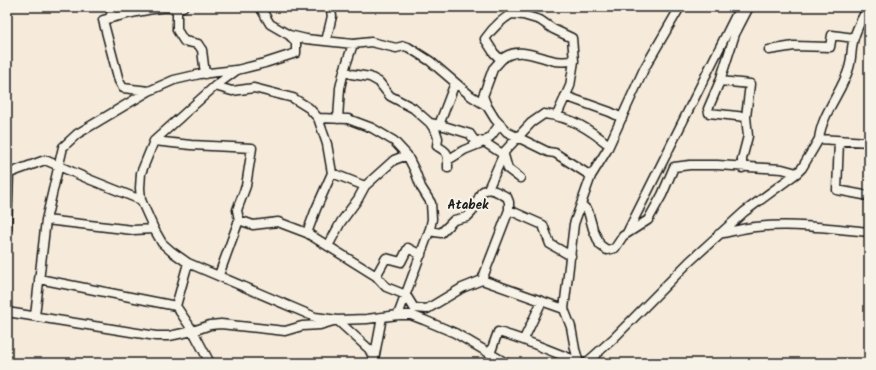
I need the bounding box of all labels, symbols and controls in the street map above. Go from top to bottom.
district label: Atabek [448,195,489,216]

